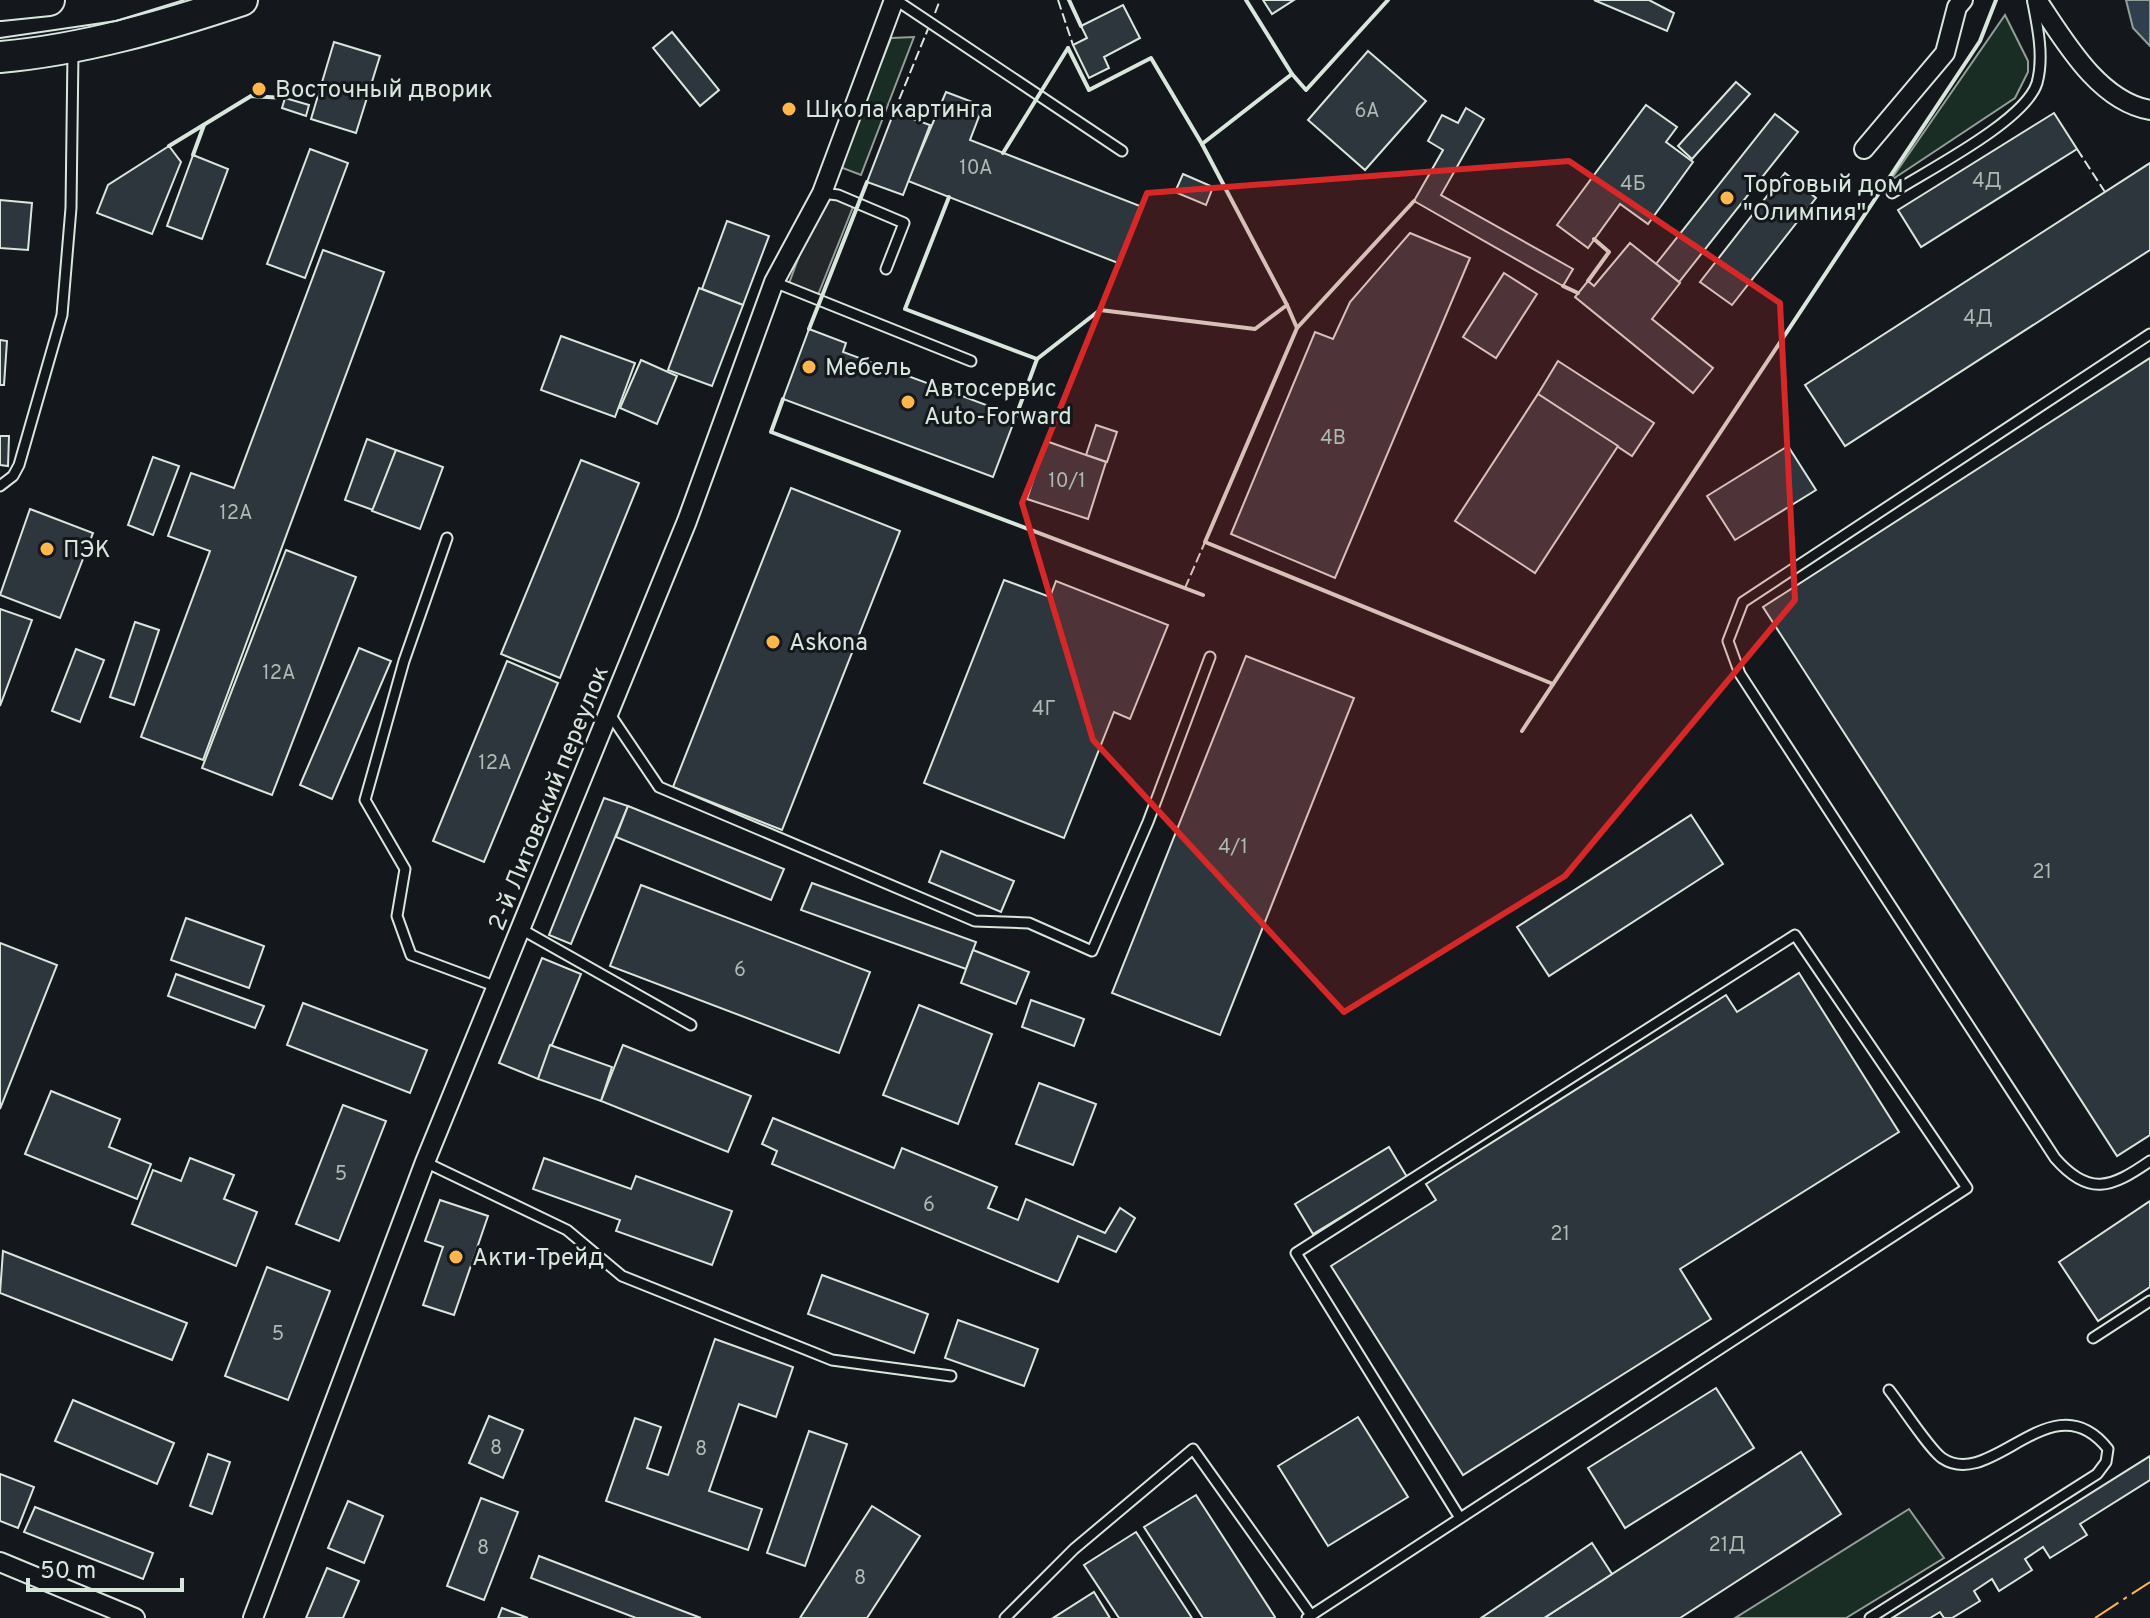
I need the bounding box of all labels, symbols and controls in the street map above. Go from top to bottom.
place label: Восточный дворик [275,76,493,106]
marker: Восточный дворик [250,80,268,98]
place label: Школа картинга [805,96,993,126]
house number: 6А [1354,99,1380,125]
marker: Школа картинга [780,100,798,118]
house number: 10А [959,156,993,182]
house number: 4Д [1972,169,2002,195]
place label: Торговый дом "Олимпия" [1743,171,1904,229]
house number: 4Б [1620,172,1646,198]
marker: Торговый дом "Олимпия" [1718,189,1736,207]
house number: 4Д [1963,306,1993,332]
place label: Мебель [825,354,911,384]
marker: Мебель [800,358,818,376]
place label: Автосервис Auto-Forward [924,375,1072,433]
marker: Автосервис Auto-Forward [899,393,917,411]
house number: 4В [1320,426,1346,452]
house number: 10/1 [1048,469,1086,495]
house number: 12А [219,501,253,527]
place label: ПЭК [63,536,111,566]
marker: ПЭК [38,540,56,558]
place label: Askona [789,629,868,659]
marker: Askona [764,633,782,651]
house number: 12А [262,661,296,687]
street label: 2-й Литовский переулок [483,662,617,935]
house number: 4Г [1032,697,1056,723]
house number: 12А [478,751,512,777]
house number: 4/1 [1218,835,1248,861]
house number: 21 [2032,860,2052,886]
house number: 6 [734,958,746,984]
house number: 5 [335,1162,347,1188]
house number: 6 [923,1193,935,1219]
house number: 21 [1550,1222,1570,1248]
place label: Акти-Трейд [472,1244,604,1274]
marker: Акти-Трейд [447,1248,465,1266]
house number: 5 [272,1322,284,1348]
house number: 8 [490,1436,502,1462]
house number: 8 [695,1437,707,1463]
house number: 21Д [1709,1533,1745,1559]
house number: 8 [477,1536,489,1562]
scale bar [28,1542,182,1592]
text: 50 m [40,1557,96,1587]
house number: 8 [854,1566,866,1592]

